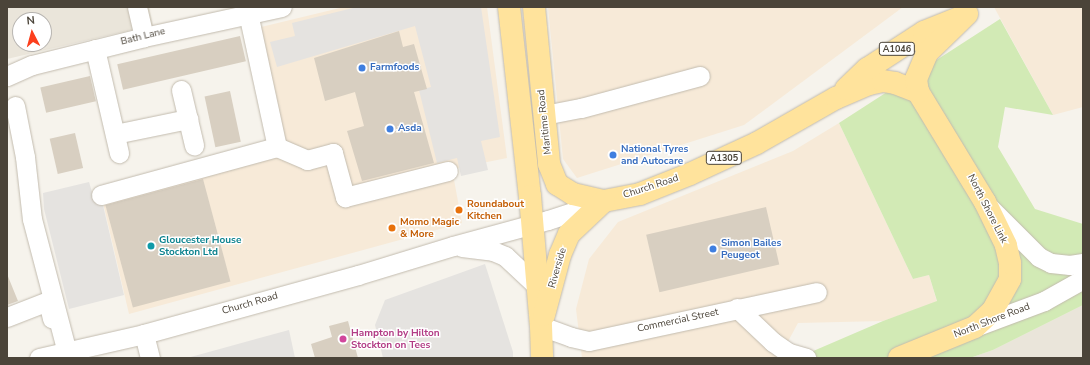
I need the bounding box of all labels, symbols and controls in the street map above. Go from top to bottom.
north arrow [12,12,52,52]
text: N [26,13,36,28]
street label: Bath Lane [119,26,167,48]
road number: A1046 [878,42,916,56]
place label: Farmfoods [370,62,419,74]
marker: Farmfoods [357,63,367,73]
street label: Maritime Road [536,89,554,155]
place label: Asda [398,123,422,135]
marker: Asda [385,124,395,134]
place label: National Tyres and Autocare [621,143,688,166]
marker: National Tyres and Autocare [608,150,618,160]
road number: A1305 [705,151,743,165]
street label: Church Road [622,172,680,202]
street label: North Shore Link [964,173,1010,245]
place label: Roundabout Kitchen [467,198,524,222]
marker: Roundabout Kitchen [454,205,464,215]
place label: Momo Magic & More [400,216,459,240]
marker: Momo Magic & More [387,223,397,233]
place label: Gloucester House Stockton Ltd [159,234,241,258]
place label: Simon Bailes Peugeot [721,237,781,260]
marker: Gloucester House Stockton Ltd [146,241,156,251]
marker: Simon Bailes Peugeot [708,244,718,254]
street label: Riverside [547,247,569,289]
street label: Church Road [221,290,279,318]
street label: North Shore Road [952,301,1032,341]
street label: Commercial Street [636,307,720,335]
place label: Hampton by Hilton Stockton on Tees [351,327,440,350]
marker: Hampton by Hilton Stockton on Tees [338,334,348,344]

